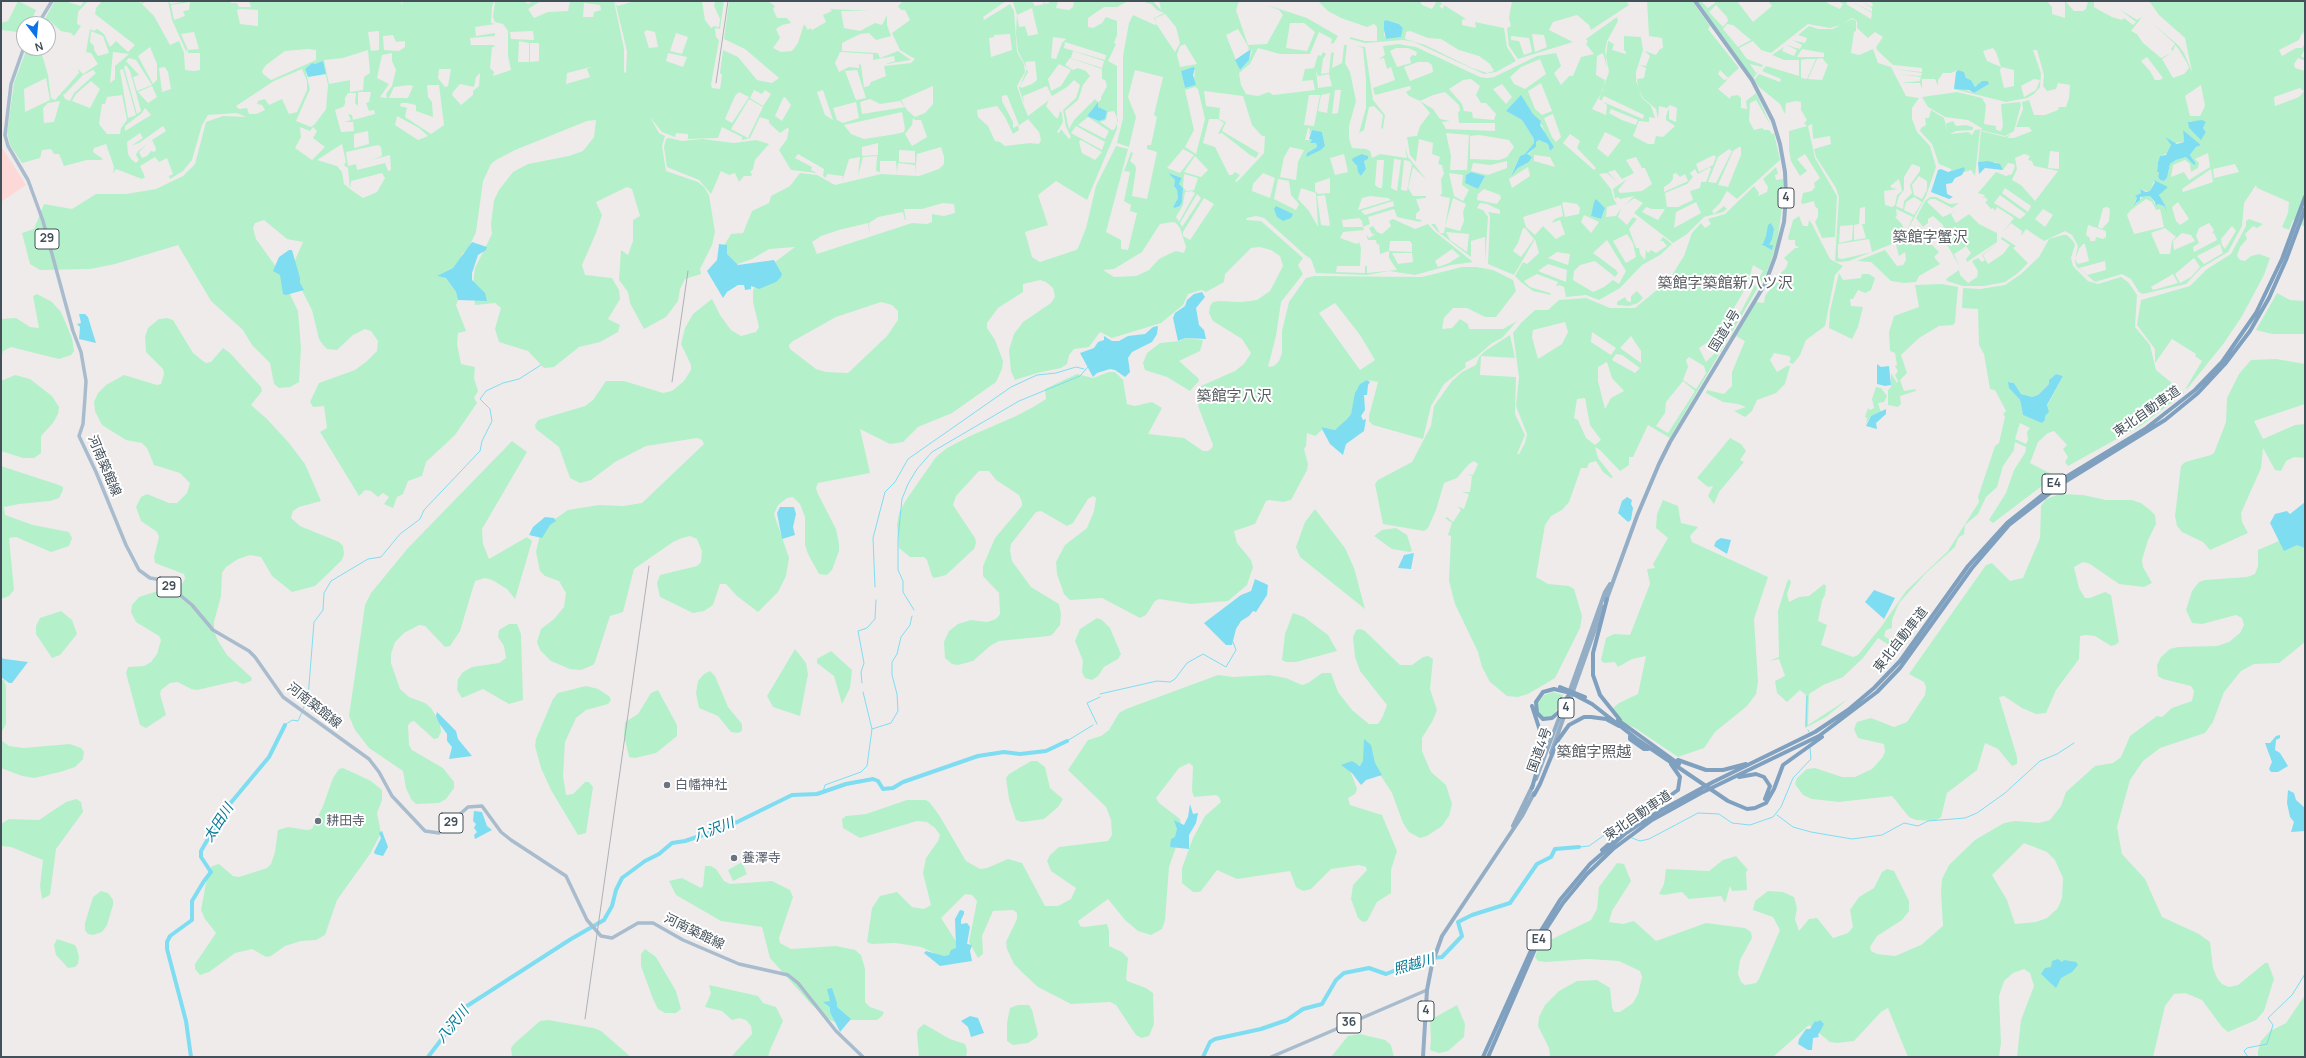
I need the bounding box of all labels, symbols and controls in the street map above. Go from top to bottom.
north arrow [16,16,56,56]
text: N [33,39,45,55]
road number: 4 [1778,188,1794,208]
road number: 29 [35,229,59,249]
district label: 築館字蟹沢 [1893,229,1967,247]
district label: 築館字築館新八ツ沢 [1658,275,1792,293]
street label: 国道4号 [1706,307,1744,355]
street label: 東北自動車道 [2111,383,2183,441]
district label: 築館字八沢 [1197,388,1271,406]
street label: 河南築館線 [84,433,124,499]
road number: E4 [2042,474,2066,494]
road number: 29 [157,577,181,597]
street label: 東北自動車道 [1871,604,1931,676]
street label: 河南築館線 [284,680,344,732]
road number: 4 [1558,698,1574,718]
street label: 国道4号 [1525,725,1555,775]
district label: 築館字照越 [1557,744,1631,762]
place label: 白幡神社 [675,777,727,793]
marker: 白幡神社 [662,780,672,790]
street label: 東北自動車道 [1601,788,1675,844]
water label: 太田川 [201,801,237,845]
place label: 耕田寺 [326,813,365,829]
road number: 29 [439,813,463,833]
water label: 八沢川 [691,815,737,845]
marker: 耕田寺 [313,816,323,826]
place label: 養澤寺 [742,850,781,866]
marker: 養澤寺 [729,853,739,863]
street label: 河南築館線 [661,911,727,953]
road number: E4 [1527,930,1551,950]
water label: 照越川 [1391,951,1437,979]
road number: 4 [1418,1001,1434,1021]
water label: 八沢川 [433,1003,473,1047]
road number: 36 [1337,1013,1361,1033]

